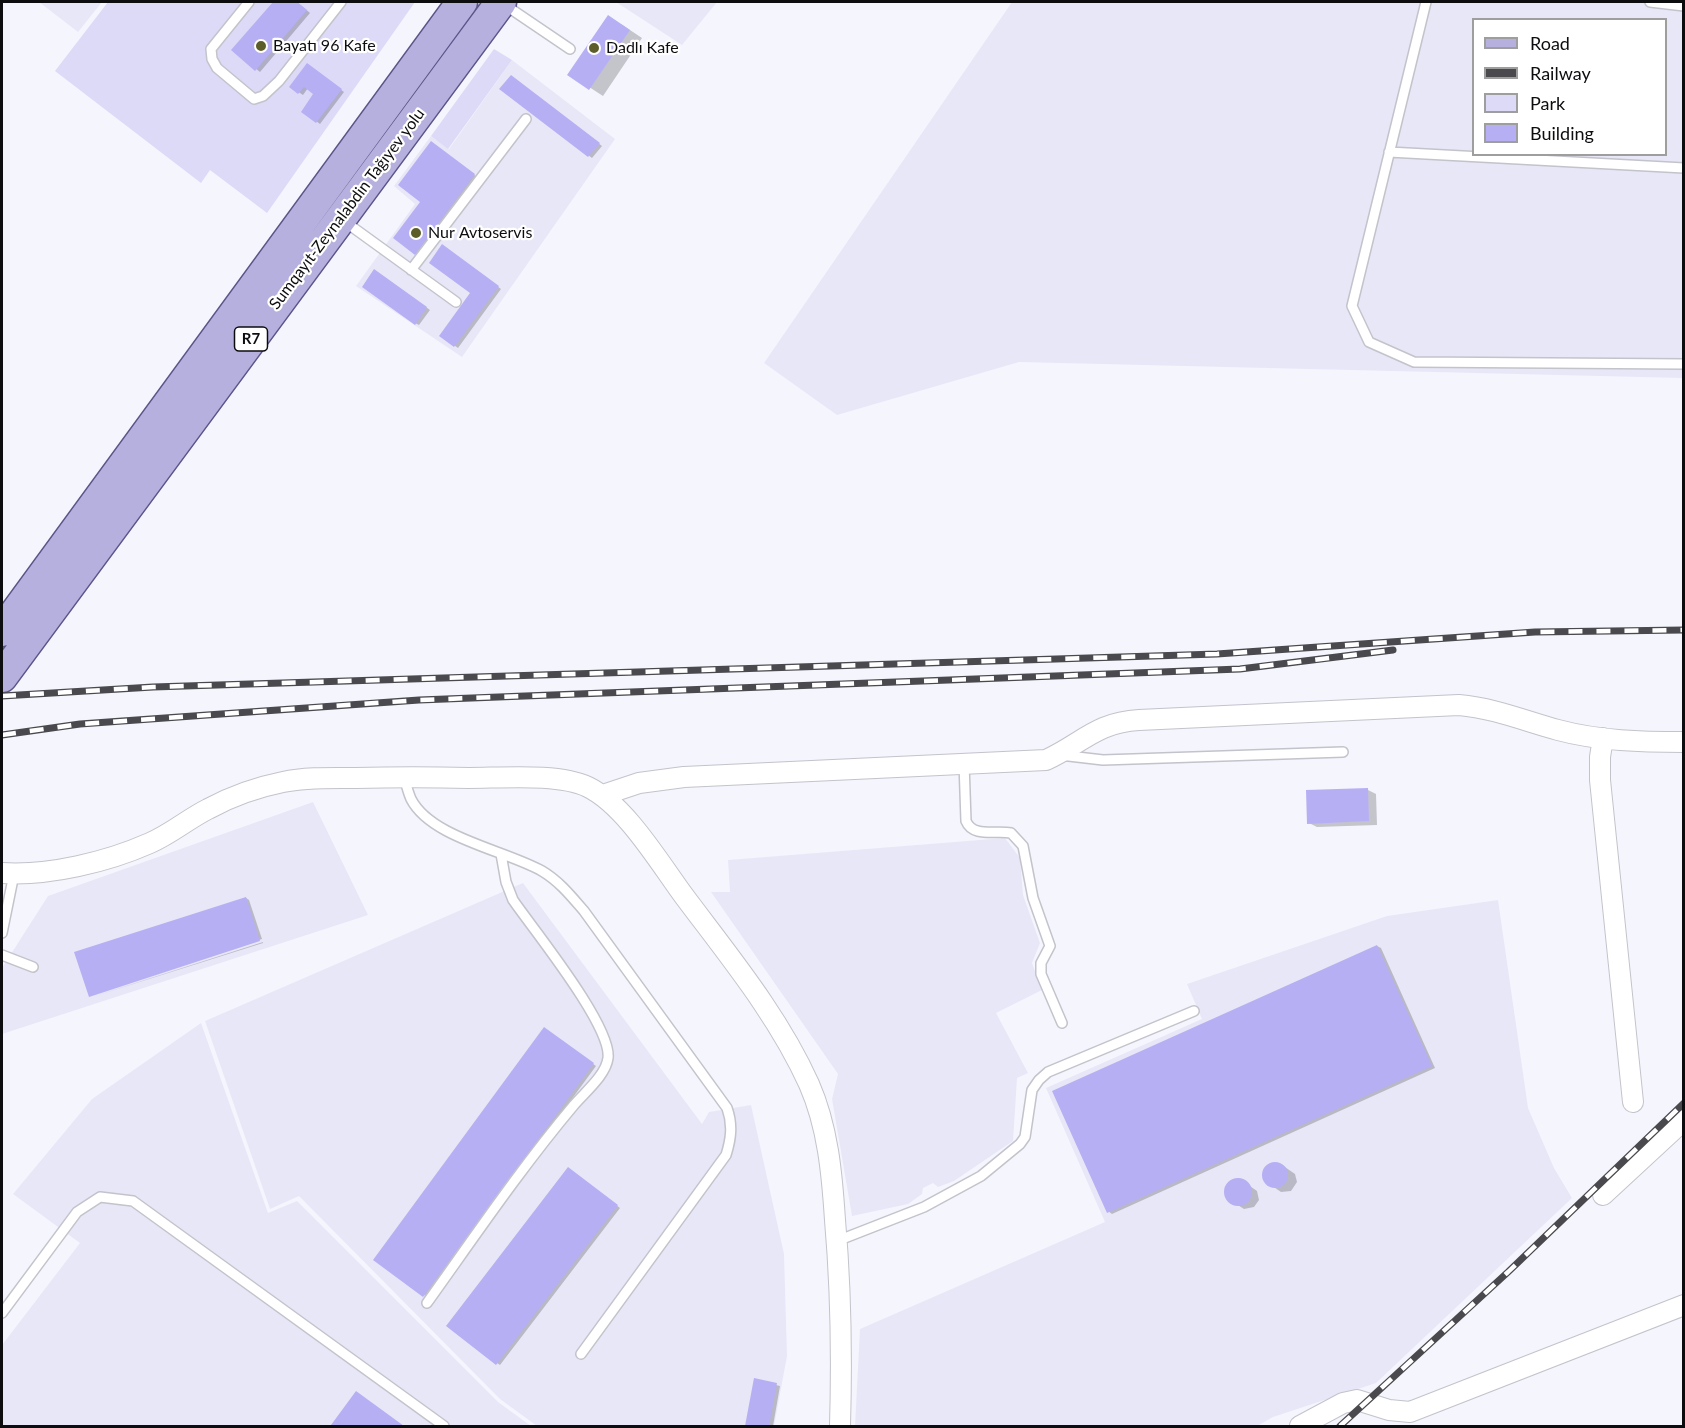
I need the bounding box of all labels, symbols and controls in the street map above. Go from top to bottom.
legend [1472,18,1667,156]
text: Road [1530,32,1570,54]
place label: Bayatı 96 Kafe [273,36,376,56]
place label: Dadlı Kafe [606,38,679,58]
marker: Bayatı 96 Kafe [254,39,268,53]
marker: Dadlı Kafe [587,41,601,55]
text: Railway [1530,62,1591,84]
text: Park [1530,92,1565,114]
street label: Sumqayıt-Zeynalabdin Tağıyev yolu [265,105,429,313]
text: Building [1530,122,1594,144]
place label: Nur Avtoservis [428,223,532,243]
marker: Nur Avtoservis [409,226,423,240]
road number: R7 [234,327,268,351]

